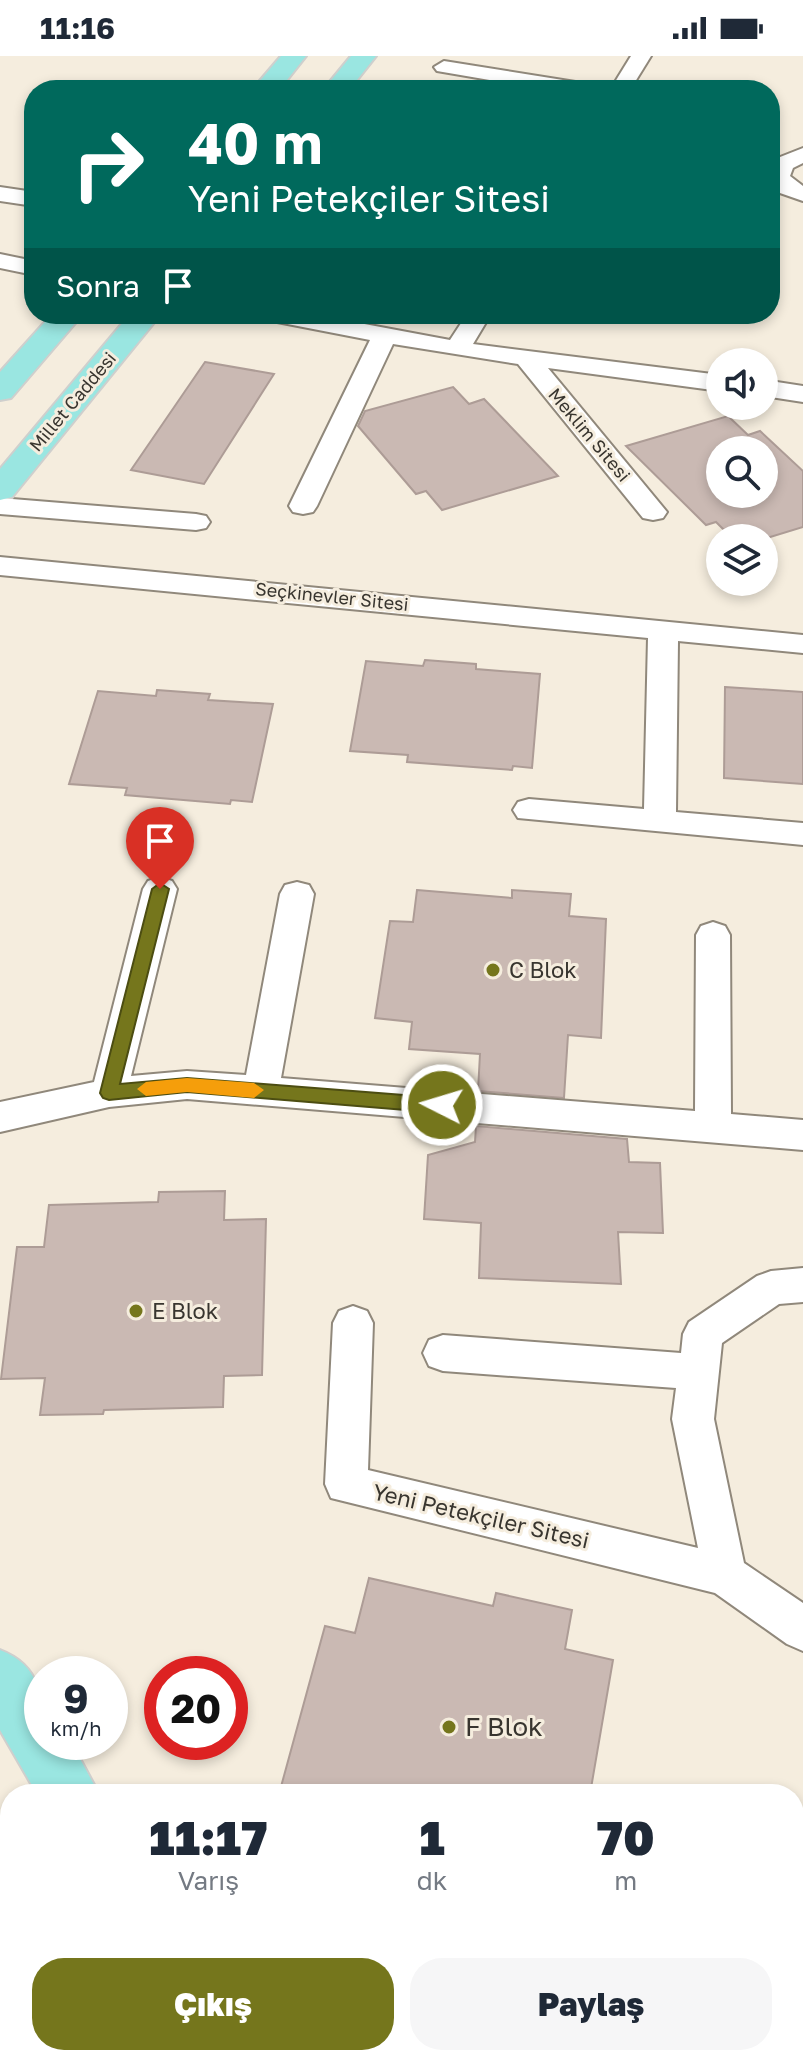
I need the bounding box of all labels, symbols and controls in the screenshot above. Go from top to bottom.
text: 11:16 [40,10,115,46]
text: 40 m [188,109,322,176]
icon: right [56,112,160,216]
text: Yeni Petekçiler Sitesi [188,177,550,220]
icon: arrive [156,264,200,308]
text: Sonra [56,268,140,304]
street label: Millet Caddesi [24,347,120,456]
map controls [706,348,778,596]
button: sound [706,348,778,420]
street label: Meklim Sitesi [544,383,635,486]
button: search [706,436,778,508]
button: layers [706,524,778,596]
street label: Seçkinevler Sitesi [254,577,410,615]
pin [126,807,194,889]
icon: arrive [138,819,182,863]
place label: C Blok [509,956,577,983]
marker: C Blok [484,961,502,979]
position arrow [400,1063,484,1147]
place label: E Blok [152,1297,218,1324]
marker: E Blok [127,1302,145,1320]
street label: Yeni Petekçiler Sitesi [370,1477,592,1554]
speed limit sign: 20 [144,1656,248,1760]
text: 9 [63,1674,89,1722]
place label: F Blok [465,1711,543,1742]
text: km/h [51,1716,101,1740]
marker: F Blok [440,1718,458,1736]
text: 11:17 [149,1808,267,1866]
text: 1 [419,1808,445,1866]
text: 70 [597,1808,655,1866]
text: Varış [178,1865,239,1896]
text: dk [417,1865,447,1896]
text: m [614,1865,637,1896]
button: Çıkış [32,1958,394,2050]
button: Paylaş [410,1958,772,2050]

